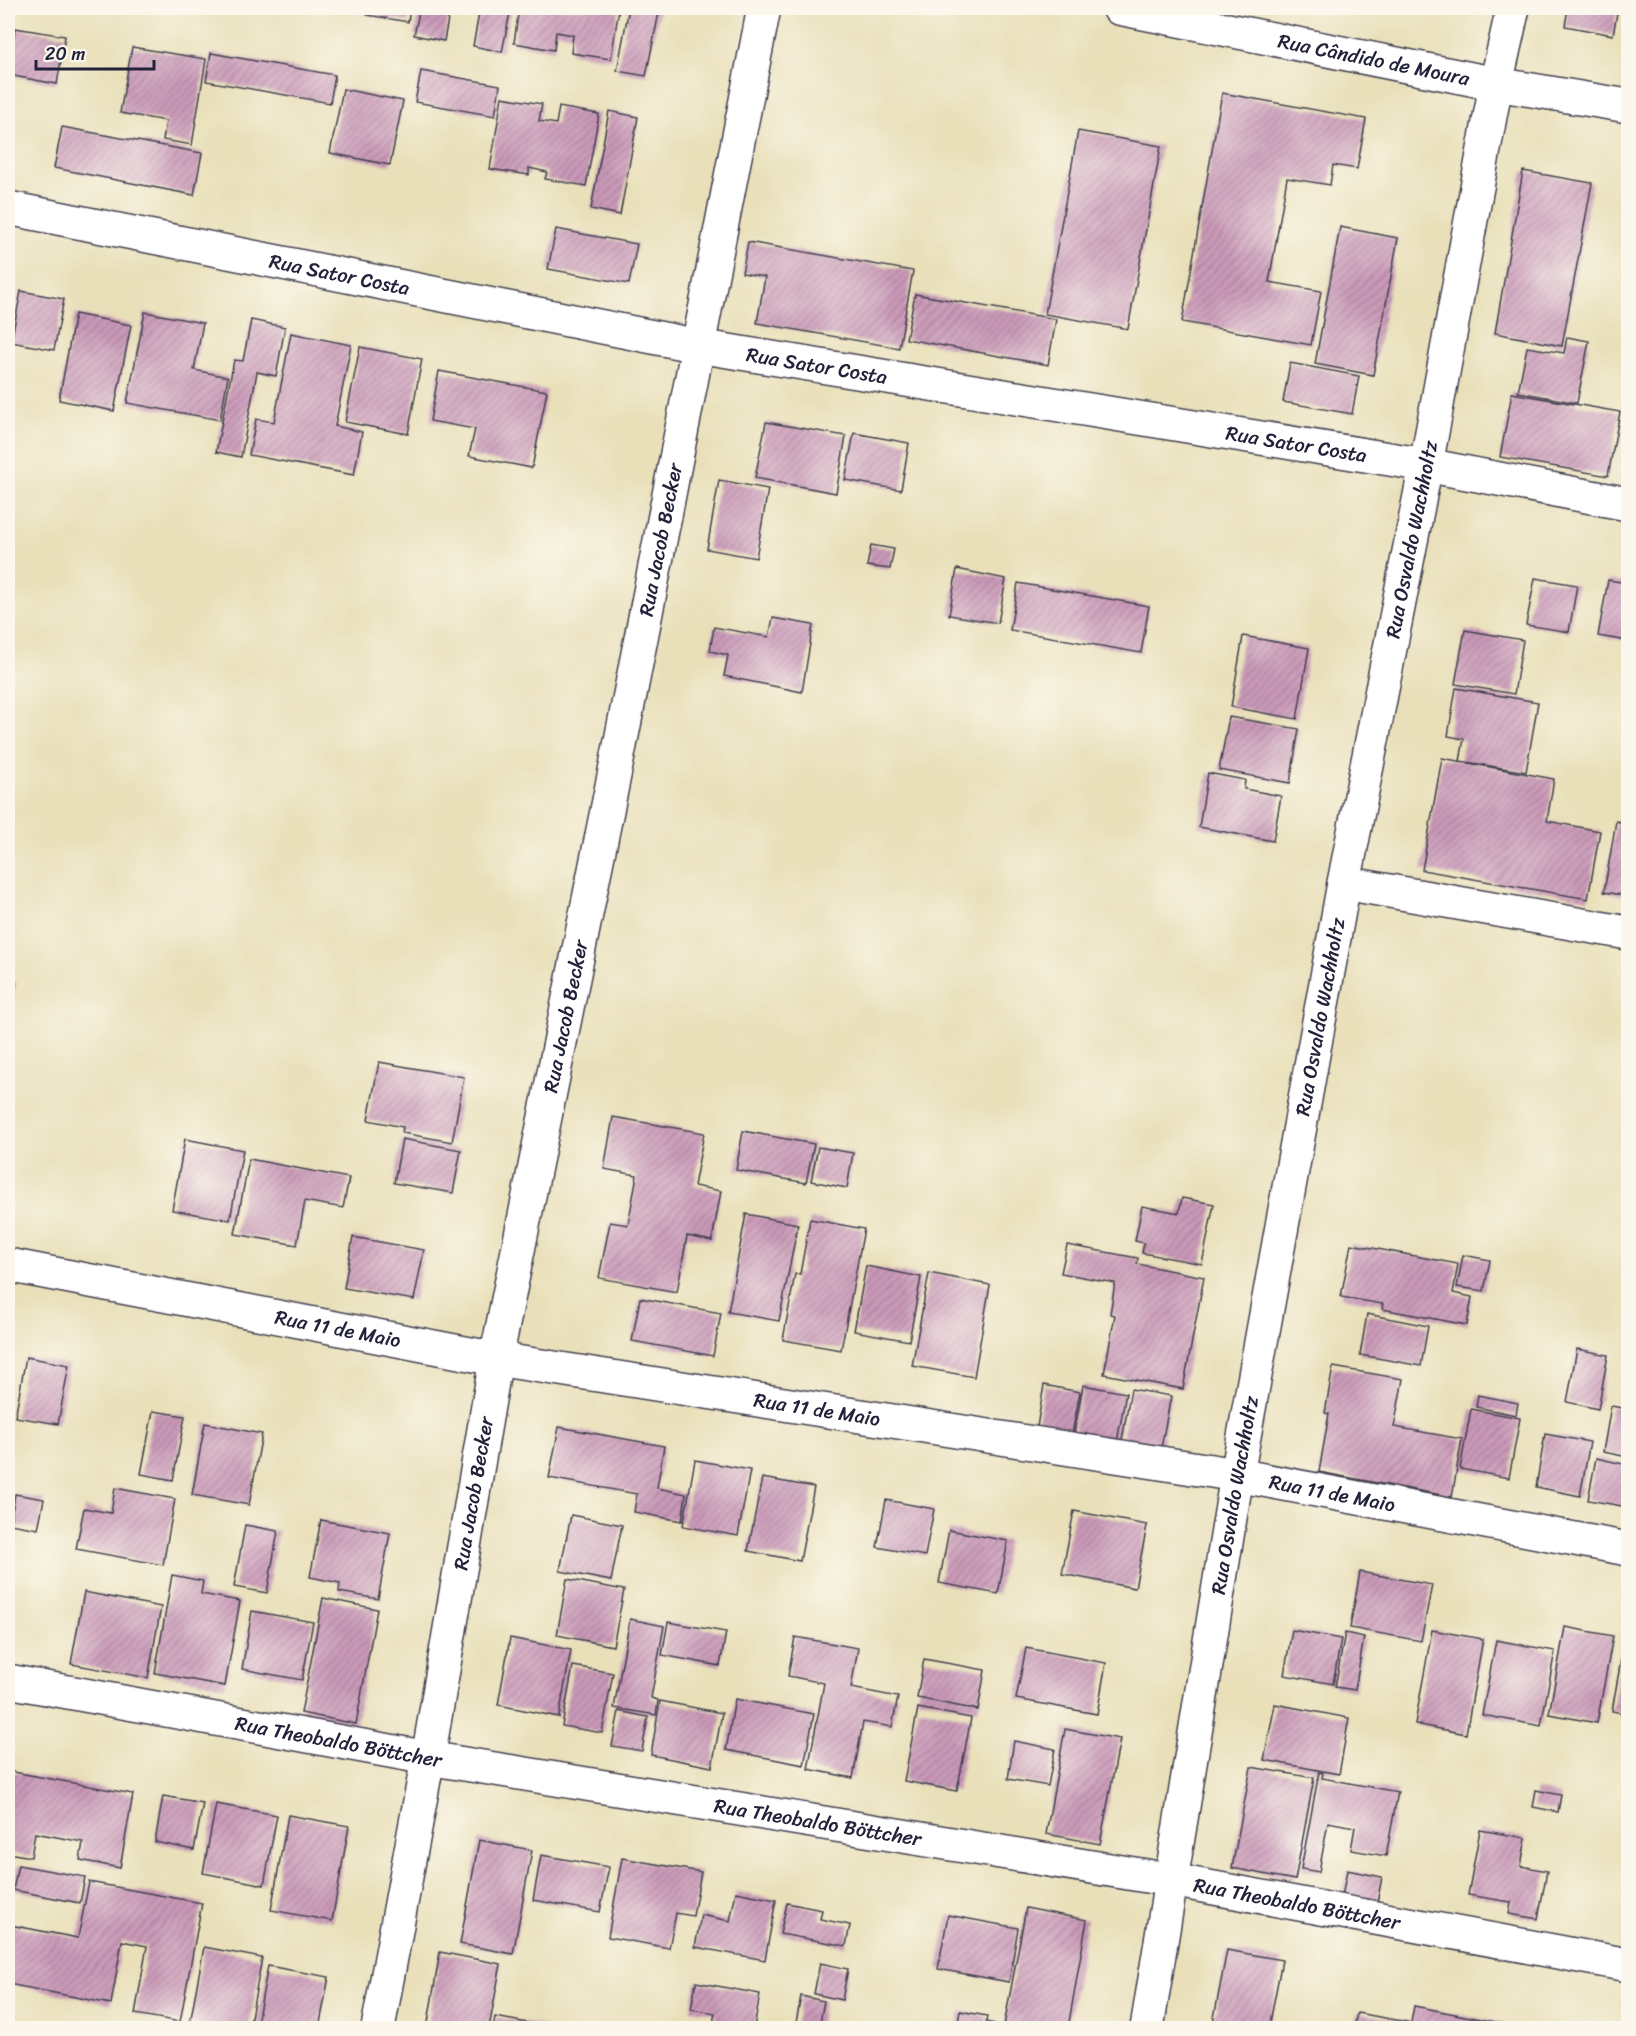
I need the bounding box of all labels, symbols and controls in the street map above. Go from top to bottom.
street label: Rua Cândido de Moura [1275,23,1474,96]
scale bar [36,33,154,71]
text: 20 m [45,38,85,70]
street label: Rua Sator Costa [266,243,413,305]
street label: Rua Sator Costa [744,337,890,394]
street label: Rua Sator Costa [1223,415,1369,473]
street label: Rua Osvaldo Wachholtz [1375,437,1448,641]
street label: Rua Jacob Becker [628,458,693,619]
street label: Rua Osvaldo Wachholtz [1285,914,1355,1119]
street label: Rua Jacob Becker [533,935,598,1096]
street label: Rua 11 de Maio [272,1299,404,1358]
street label: Rua 11 de Maio [751,1382,883,1436]
street label: Rua Osvaldo Wachholtz [1200,1393,1269,1597]
street label: Rua Jacob Becker [443,1412,504,1573]
street label: Rua 11 de Maio [1266,1464,1398,1522]
street label: Rua Theobaldo Böttcher [232,1705,446,1778]
street label: Rua Theobaldo Böttcher [712,1788,926,1857]
street label: Rua Theobaldo Böttcher [1191,1867,1405,1940]

